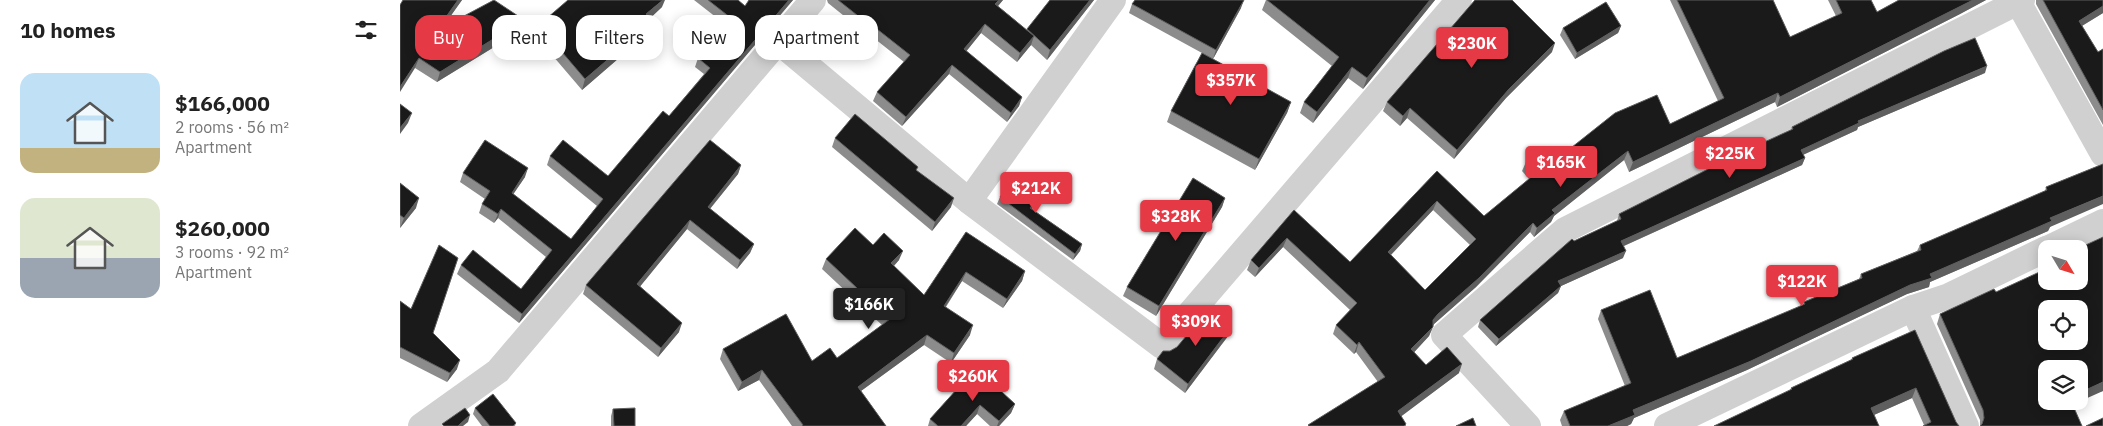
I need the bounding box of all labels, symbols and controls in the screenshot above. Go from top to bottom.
chip: Buy [415,15,482,60]
chip: Rent [492,15,566,60]
chip: Filters [576,15,663,60]
chip: New [673,15,745,60]
chip: Apartment [755,15,878,60]
text: 10 homes [20,16,116,44]
icon: filters [352,16,380,44]
pin: $230K [1437,27,1507,69]
text: $230K [1447,33,1497,53]
pin: $357K [1196,64,1266,106]
text: $357K [1206,70,1256,90]
text: $166,000 [175,89,270,117]
icon: home [60,93,120,153]
text: 2 rooms · 56 m² [175,117,289,137]
pin: $225K [1695,136,1765,179]
text: Apartment [175,137,252,157]
text: $225K [1705,143,1755,163]
pin: $165K [1526,146,1596,188]
text: $165K [1536,152,1586,172]
pin: $212K [1001,172,1071,214]
text: $212K [1011,178,1061,198]
pin: $328K [1141,200,1211,242]
text: $328K [1151,206,1201,226]
text: $260,000 [175,214,270,242]
icon: home [60,218,120,278]
north arrow [2038,240,2088,290]
map controls [2038,240,2088,410]
text: 3 rooms · 92 m² [175,242,289,262]
text: Apartment [175,262,252,282]
pin: $122K [1767,264,1837,307]
text: $122K [1777,271,1827,291]
pin: $166K [834,288,904,330]
text: $166K [844,294,894,314]
button: locate [2038,300,2088,350]
pin: $309K [1161,304,1231,347]
text: $309K [1171,311,1221,331]
pin: $260K [938,360,1008,402]
button: layers [2038,360,2088,410]
text: $260K [948,366,998,386]

